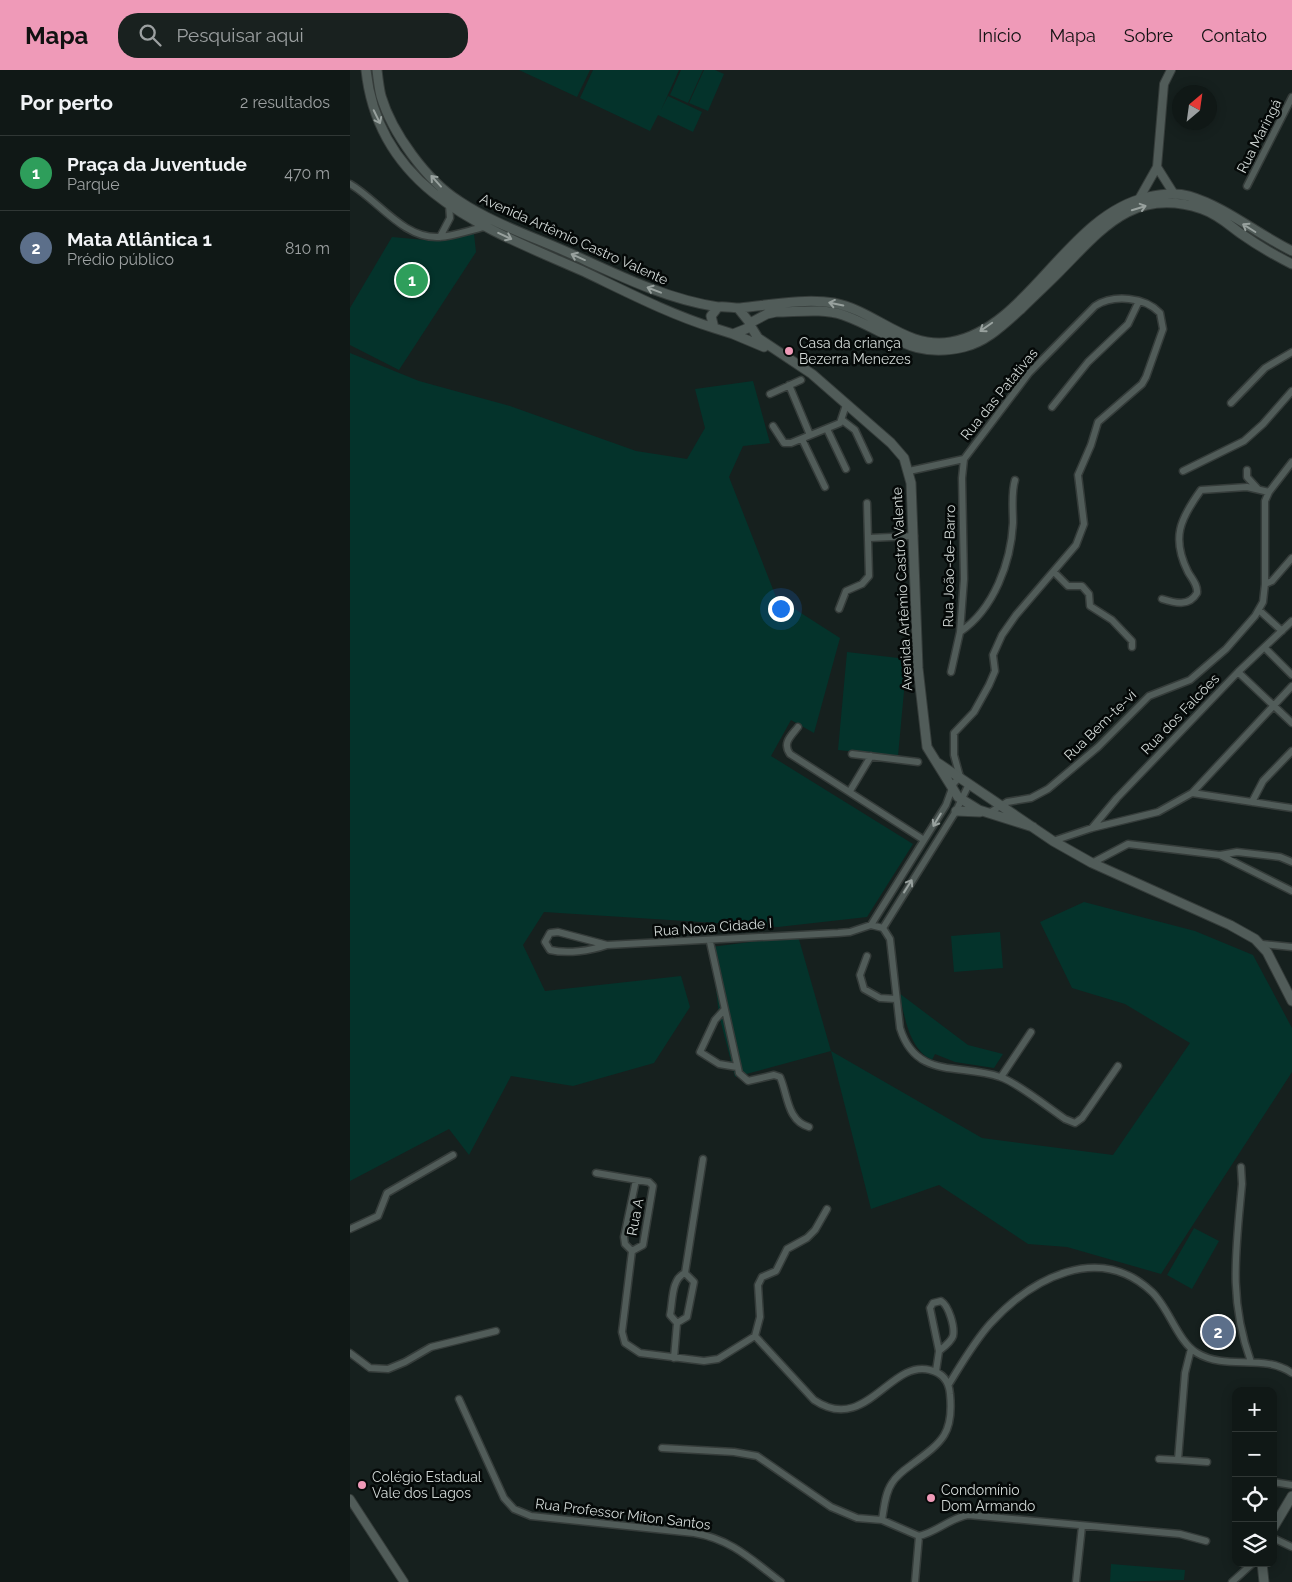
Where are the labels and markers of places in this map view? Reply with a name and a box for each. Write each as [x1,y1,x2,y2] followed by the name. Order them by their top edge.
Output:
[396,261,428,299] pin: 1
[799,335,911,367] place label: Casa da criança Bezerra Menezes
[783,345,795,357] marker: Casa da criança Bezerra Menezes
[1202,1313,1234,1351] pin: 2
[372,1469,482,1501] place label: Colégio Estadual Vale dos Lagos
[356,1479,368,1491] marker: Colégio Estadual Vale dos Lagos
[941,1482,1035,1514] place label: Condomínio Dom Armando
[925,1492,937,1504] marker: Condomínio Dom Armando

